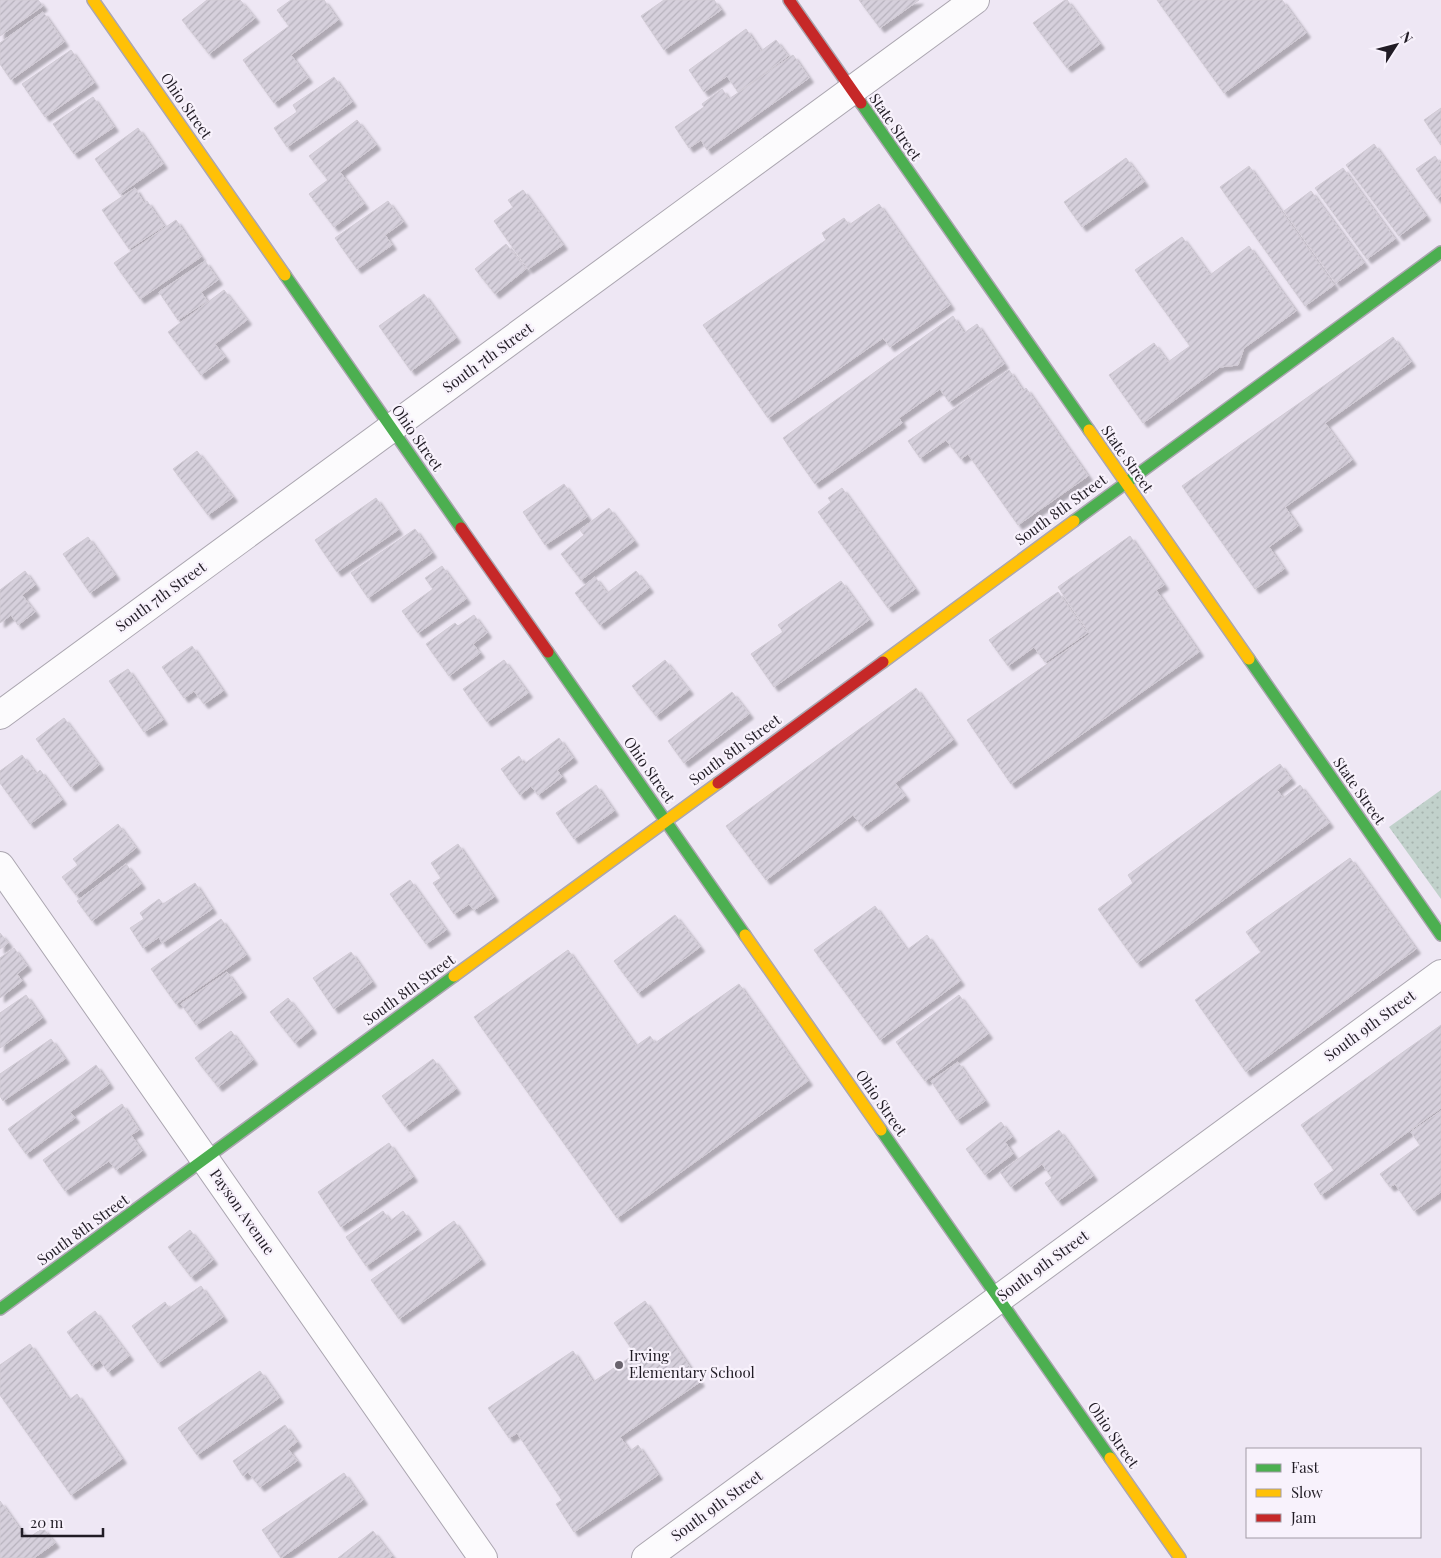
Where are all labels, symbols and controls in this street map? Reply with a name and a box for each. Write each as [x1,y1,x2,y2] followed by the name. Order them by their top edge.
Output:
[1371,20,1421,70] north arrow
[1396,27,1418,47] text: N
[157,68,217,143] street label: Ohio Street
[865,89,927,165] street label: State Street
[438,317,537,397] street label: South 7th Street
[388,400,448,475] street label: Ohio Street
[1097,421,1159,497] street label: State Street
[1011,469,1111,549] street label: South 8th Street
[111,556,210,636] street label: South 7th Street
[685,709,785,789] street label: South 8th Street
[620,732,680,807] street label: Ohio Street
[1329,753,1391,829] street label: State Street
[359,949,459,1029] street label: South 8th Street
[1320,985,1420,1065] street label: South 9th Street
[852,1065,912,1140] street label: Ohio Street
[206,1165,280,1258] street label: Payson Avenue
[33,1189,133,1269] street label: South 8th Street
[993,1225,1093,1305] street label: South 9th Street
[629,1345,755,1382] place label: Irving Elementary School
[613,1359,625,1371] marker: Irving Elementary School
[1084,1397,1144,1472] street label: Ohio Street
[1246,1448,1421,1538] legend
[1291,1457,1320,1477] text: Fast
[667,1465,767,1545] street label: South 9th Street
[1291,1482,1323,1502] text: Slow
[22,1506,104,1538] scale bar
[1290,1507,1317,1527] text: Jam
[30,1512,64,1532] text: 20 m

